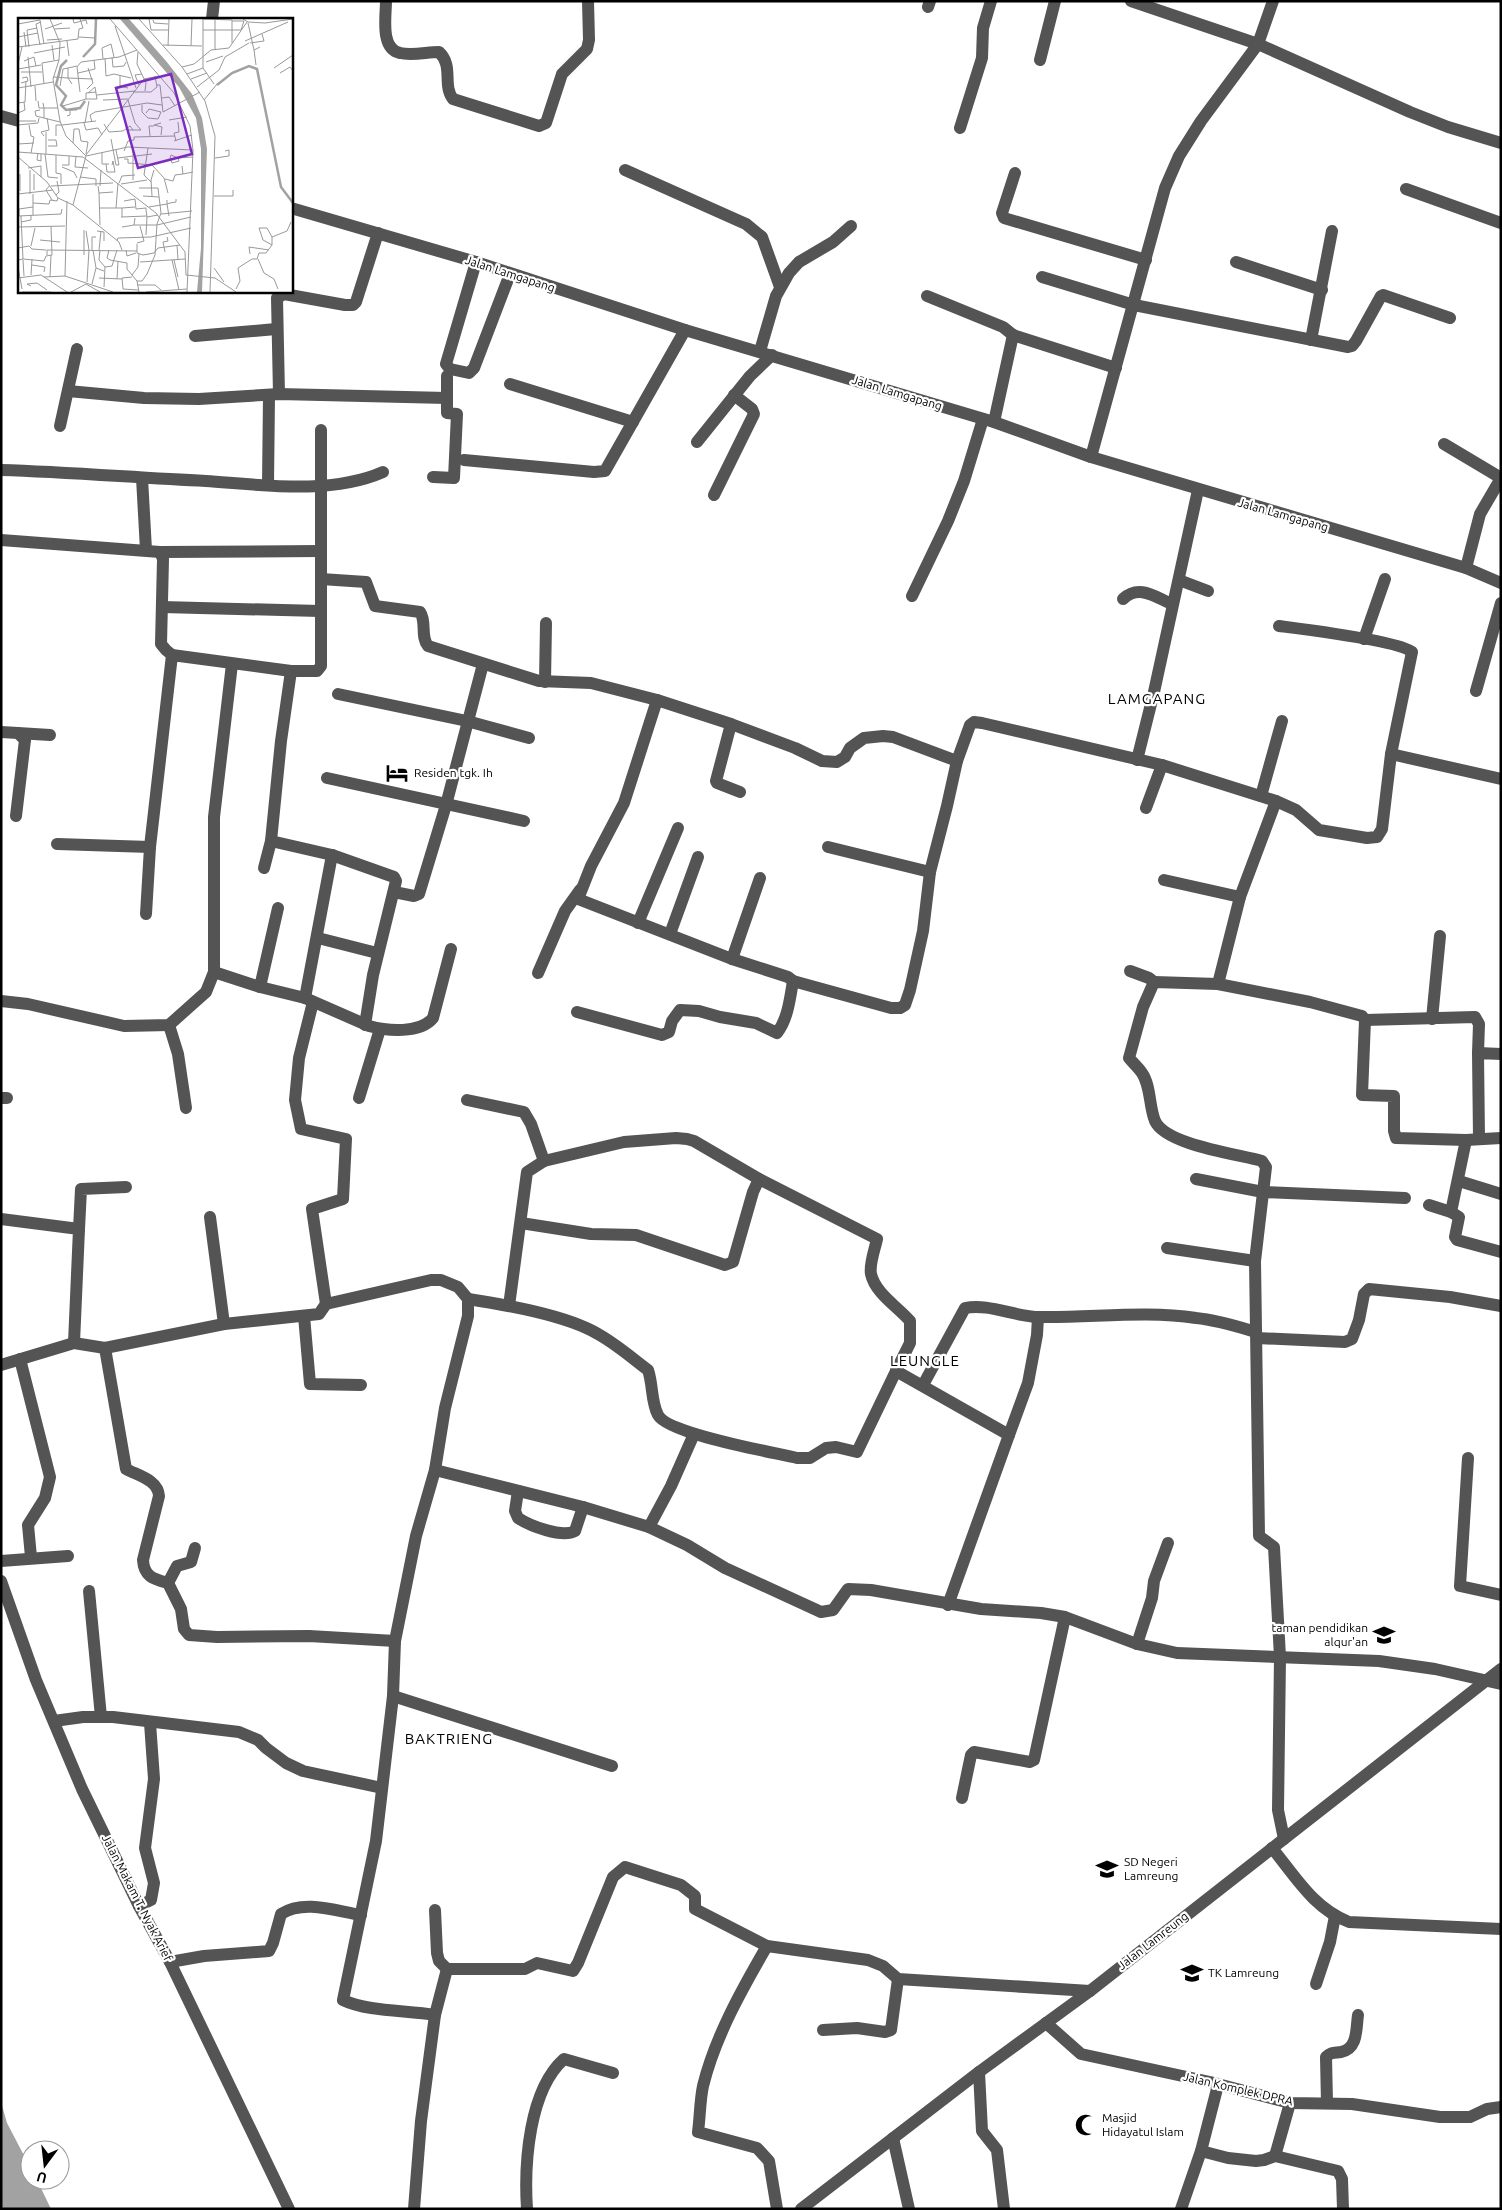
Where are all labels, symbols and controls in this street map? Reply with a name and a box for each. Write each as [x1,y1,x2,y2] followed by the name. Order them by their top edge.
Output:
[18,18,292,292] inset map
[464,253,557,294] street label: Jalan Lamgapang
[850,373,944,412] street label: Jalan Lamgapang
[1236,495,1330,534] street label: Jalan Lamgapang
[1108,690,1206,707] district label: LAMGAPANG
[384,760,410,786] hotel icon: Residen tgk. Ih
[414,766,493,779] place label: Residen tgk. Ih
[890,1352,960,1369] district label: LEUNGLE
[1272,1621,1368,1648] place label: taman pendidikan alqur'an
[1371,1622,1397,1648] school or university icon: taman pendidikan alqur'an
[405,1730,493,1747] district label: BAKTRIENG
[100,1832,175,1964] street label: Jalan Makam T. Nyak Arief
[1124,1855,1178,1882] place label: SD Negeri Lamreung
[1094,1856,1120,1882] school or university icon: SD Negeri Lamreung
[1115,1909,1190,1972] street label: Jalan Lamreung
[1179,1960,1205,1986] school or university icon: TK Lamreung
[1208,1966,1279,1979] place label: TK Lamreung
[1182,2070,1295,2108] street label: Jalan Komplek DPRA
[1102,2111,1184,2138] place label: Masjid Hidayatul Islam
[1073,2112,1099,2138] mosque icon: Masjid Hidayatul Islam
[20,2140,70,2190] north arrow
[35,2169,48,2187] text: U

